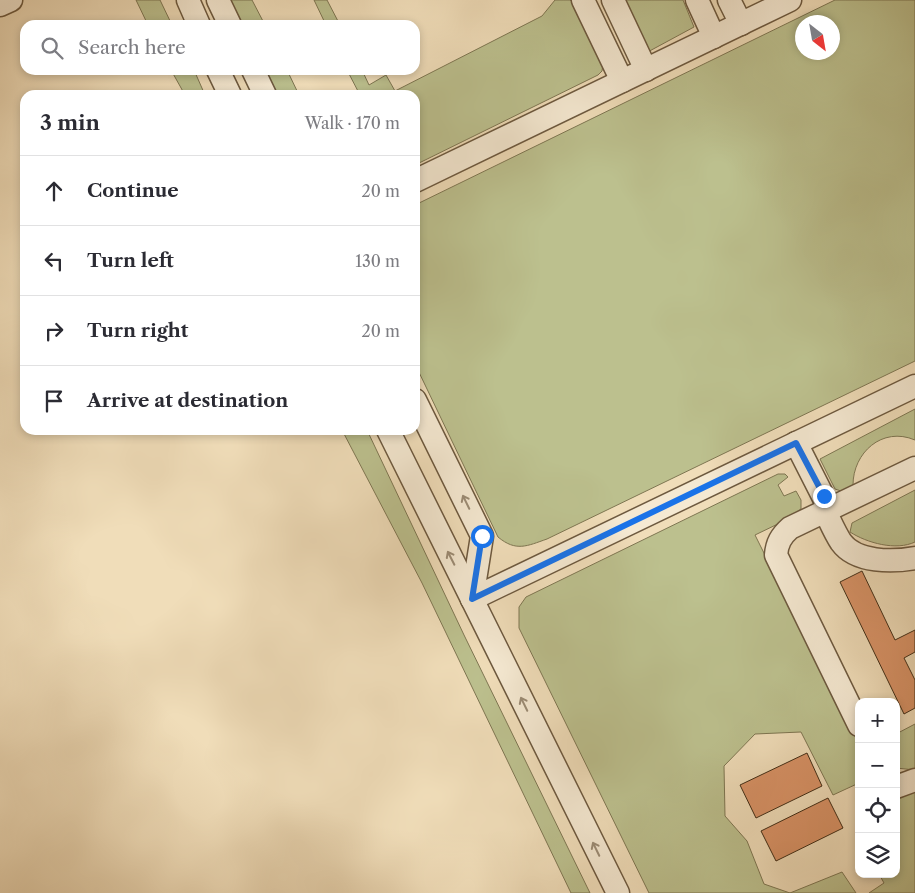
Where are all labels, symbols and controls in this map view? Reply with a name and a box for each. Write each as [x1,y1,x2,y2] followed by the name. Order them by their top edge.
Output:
[795,15,840,60] north arrow
[20,20,420,75] search box
[38,34,66,62] icon: search
[78,36,186,59] text: Search here
[40,110,100,135] text: 3 min
[305,113,400,133] text: Walk · 170 m
[40,177,68,205] icon: ahead
[87,179,179,202] text: Continue
[361,181,400,201] text: 20 m
[40,247,68,275] icon: left
[87,249,174,272] text: Turn left
[355,251,400,271] text: 130 m
[40,317,68,345] icon: right
[87,319,188,342] text: Turn right
[361,321,400,341] text: 20 m
[40,387,68,415] icon: arrive
[87,389,288,412] text: Arrive at destination
[813,485,836,508] route end
[461,495,471,510] one-way arrow
[471,525,494,548] route start
[446,551,456,566] one-way arrow
[519,697,528,712] one-way arrow
[855,698,900,878] map controls
[855,698,900,743] button: +
[855,743,900,788] button: −
[855,788,900,833] button: locate
[855,833,900,878] button: layers
[591,842,601,857] one-way arrow

